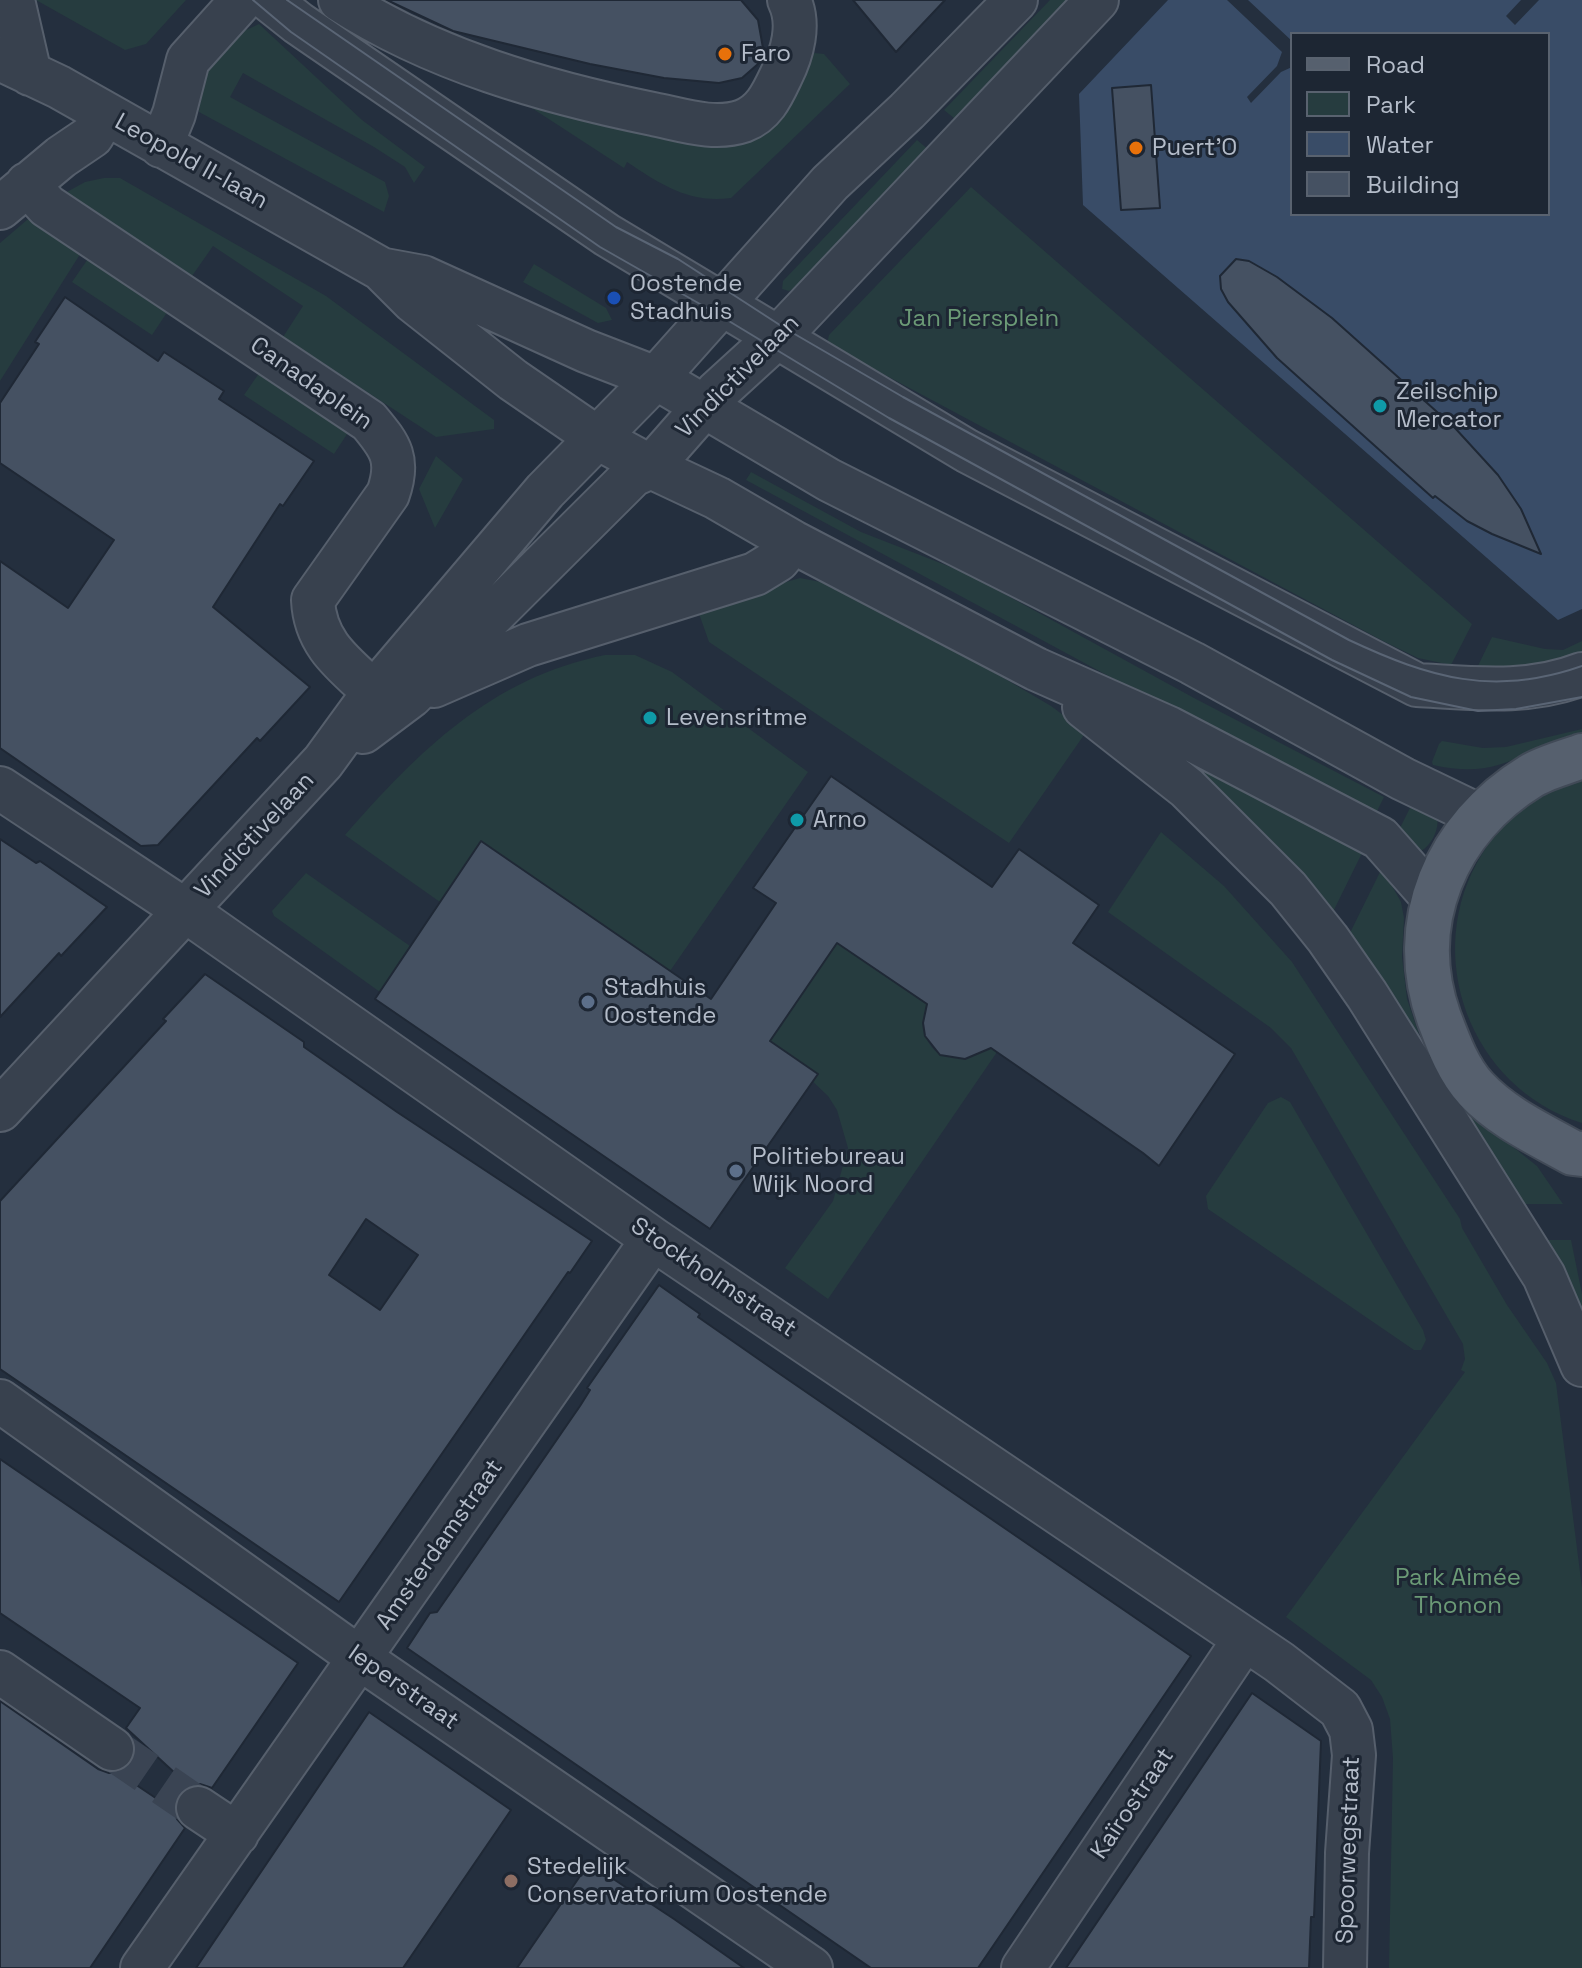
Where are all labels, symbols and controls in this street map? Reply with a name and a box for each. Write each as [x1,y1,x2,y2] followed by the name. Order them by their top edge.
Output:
[1290,32,1550,216] legend
[741,40,791,68] place label: Faro
[716,45,734,63] marker: Faro
[1366,49,1425,80] text: Road
[1366,89,1416,120] text: Park
[109,108,273,216] street label: Leopold II-laan
[1366,129,1434,160] text: Water
[1152,134,1237,162] place label: Puert'O
[1127,139,1145,157] marker: Puert'O
[1366,169,1460,200] text: Building
[630,270,742,326] place label: Oostende Stadhuis
[605,289,623,307] marker: Oostende Stadhuis
[899,305,1059,333] park label: Jan Piersplein
[670,309,806,445] street label: Vindictivelaan
[244,331,378,437] street label: Canadaplein
[1396,378,1501,434] place label: Zeilschip Mercator
[1371,397,1389,415] marker: Zeilschip Mercator
[666,704,808,732] place label: Levensritme
[641,709,659,727] marker: Levensritme
[189,767,321,905] street label: Vindictivelaan
[813,806,867,834] place label: Arno
[788,811,806,829] marker: Arno
[604,974,716,1030] place label: Stadhuis Oostende
[579,993,597,1011] marker: Stadhuis Oostende
[752,1143,905,1199] place label: Politiebureau Wijk Noord
[727,1162,745,1180] marker: Politiebureau Wijk Noord
[625,1212,801,1344] street label: Stockholmstraat
[370,1454,510,1636] street label: Amsterdamstraat
[1395,1564,1521,1620] park label: Park Aimée Thonon
[342,1639,464,1737] street label: Ieperstraat
[1085,1743,1181,1865] street label: Kaïrostraat
[1331,1756,1367,1944] street label: Spoorwegstraat
[527,1853,828,1909] place label: Stedelijk Conservatorium Oostende
[502,1872,520,1890] marker: Stedelijk Conservatorium Oostende

